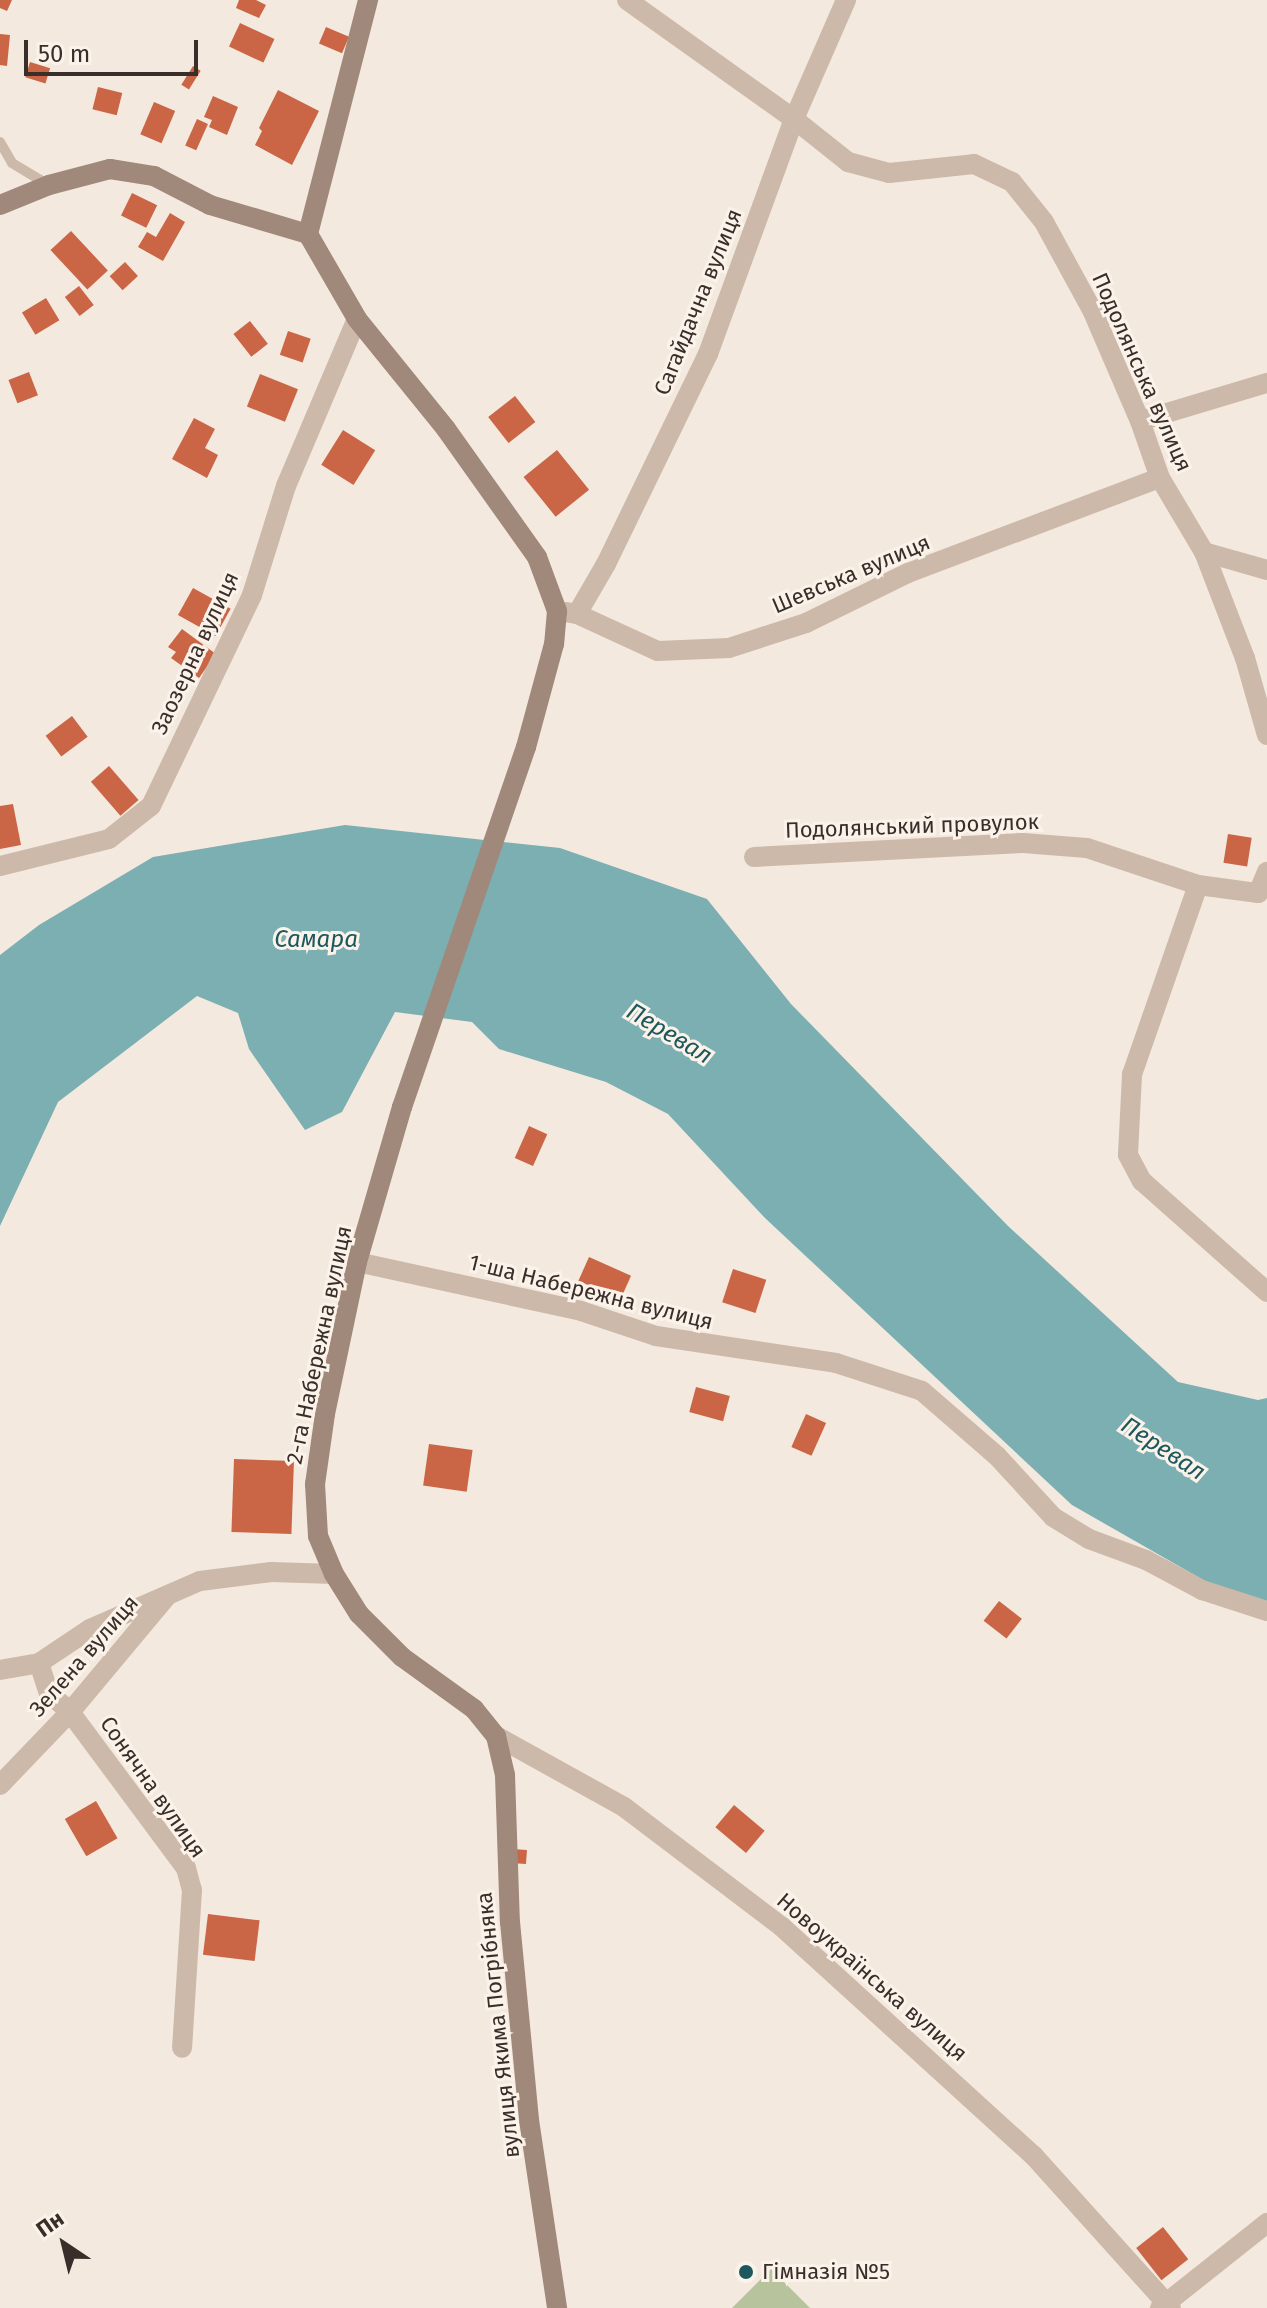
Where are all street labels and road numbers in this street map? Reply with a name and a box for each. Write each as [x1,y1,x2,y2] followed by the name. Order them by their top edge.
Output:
[649,205,747,399] street label: Сагайдачна вулиця
[1086,269,1198,475] street label: Подолянська вулиця
[768,529,934,619] street label: Шевська вулиця
[146,568,244,738] street label: Заозерна вулиця
[785,808,1039,844] street label: Подолянський провулок
[281,1223,357,1467] street label: 2-га Набережна вулиця
[466,1249,716,1335] street label: 1-ша Набережна вулиця
[24,1590,144,1722] street label: Зелена вулиця
[94,1711,212,1863] street label: Сонячна вулиця
[771,1887,973,2067] street label: Новоукраїнська вулиця
[471,1891,525,2159] street label: вулиця Якима Погрібняка

